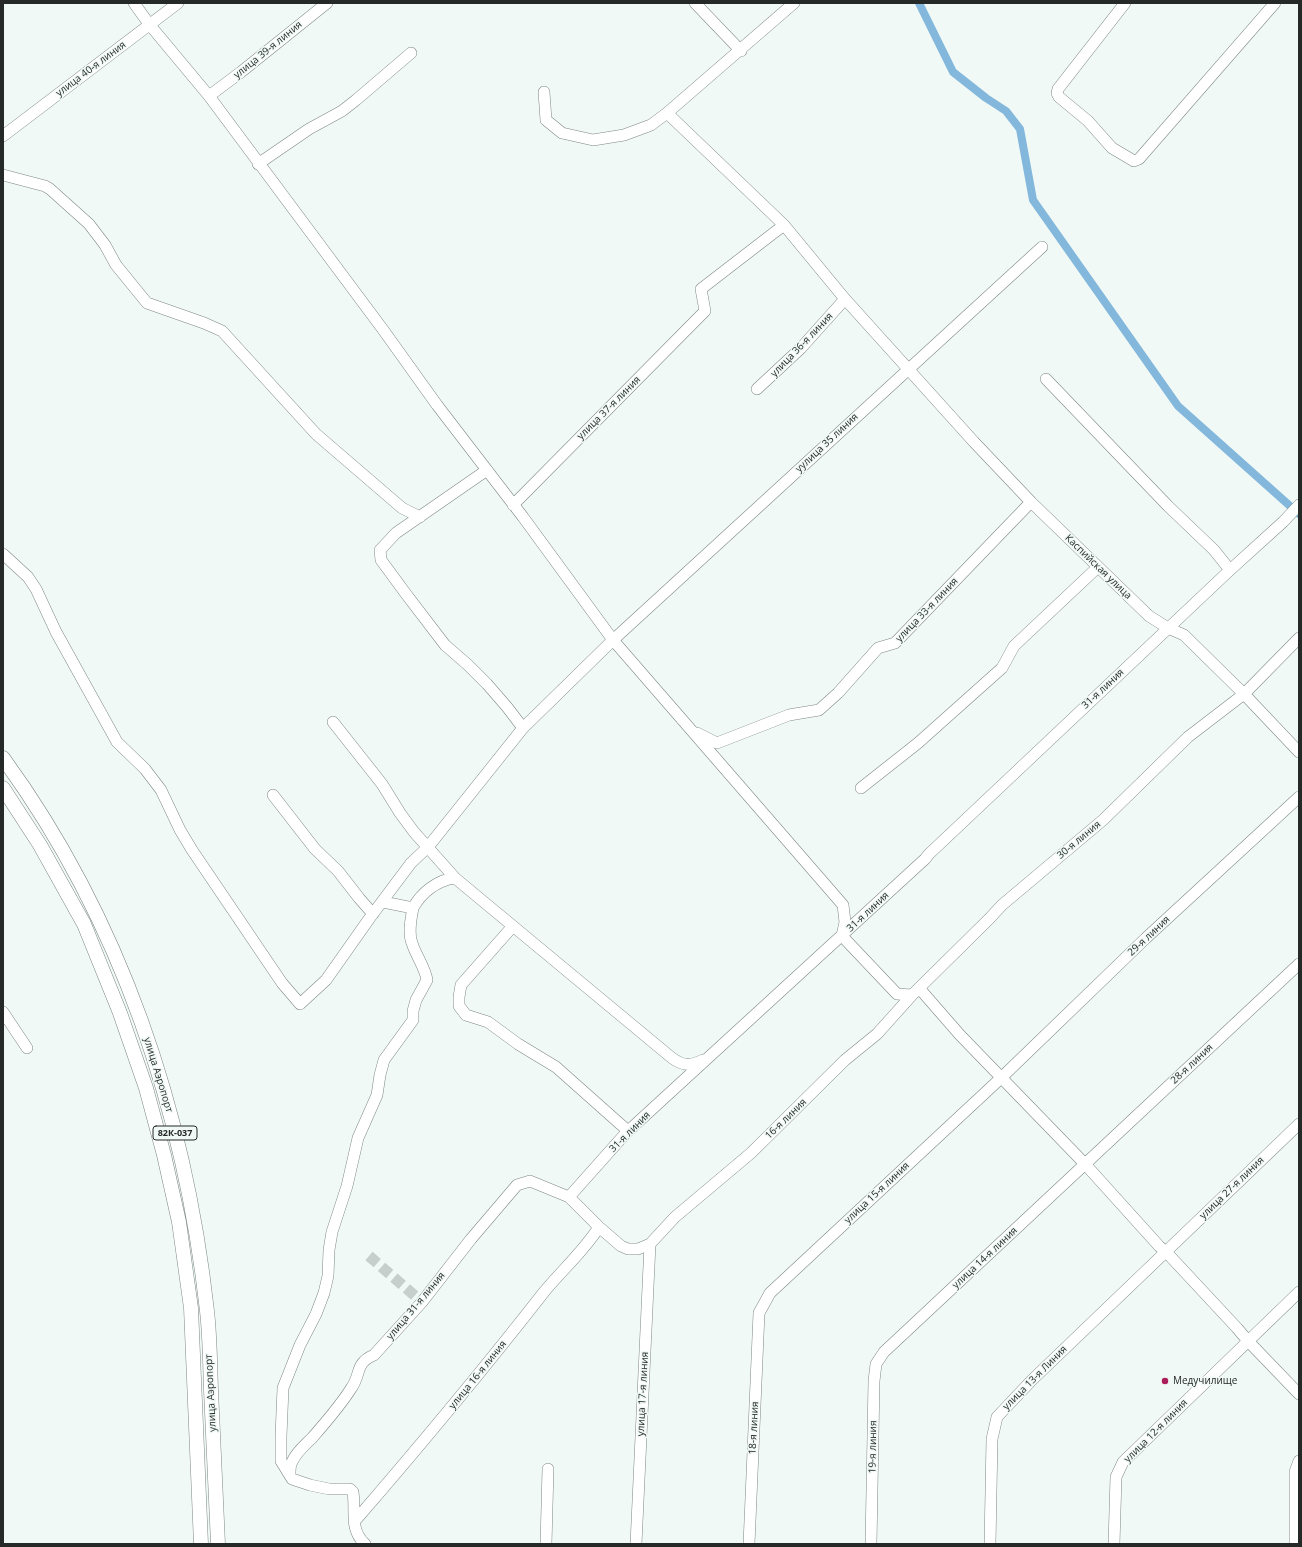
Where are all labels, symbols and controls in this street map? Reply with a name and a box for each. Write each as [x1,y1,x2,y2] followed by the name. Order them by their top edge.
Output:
[231,19,305,81] street label: улица 39-я линия
[54,39,128,99] street label: улица 40-я линия
[768,310,836,380] street label: улица 36-я линия
[575,374,643,442] street label: улица 37-я линия
[793,411,861,475] street label: уулица 35 линия
[1062,532,1134,602] street label: Каспийская улица
[893,575,961,645] street label: улица 33-я линия
[1079,667,1127,711] street label: 31-я линия
[1055,818,1103,862] street label: 30-я линия
[844,890,892,934] street label: 31-я линия
[1125,914,1173,958] street label: 29-я линия
[141,1036,175,1114] street label: улица Аэропорт
[1168,1042,1216,1086] street label: 28-я линия
[763,1096,809,1142] street label: 16-я линия
[607,1109,653,1155] street label: 31-я линия
[153,1126,197,1140] road number: 82К-037
[1197,1154,1267,1222] street label: улица 27-я линия
[842,1160,912,1226] street label: улица 15-я линия
[950,1225,1020,1291] street label: улица 14-я линия
[384,1270,448,1342] street label: улица 31-я линия
[447,1338,509,1412] street label: улица 16-я линия
[1000,1343,1070,1413] street label: улица 13-я Линия
[635,1351,651,1437] street label: улица 17-я линия
[203,1354,219,1432] street label: улица Аэропорт
[1173,1375,1237,1387] place label: Медучилище
[1160,1376,1170,1386] marker: Медучилище
[1122,1397,1190,1465] street label: улица 12-я линия
[747,1401,761,1455] street label: 18-я линия
[867,1420,879,1474] street label: 19-я линия

